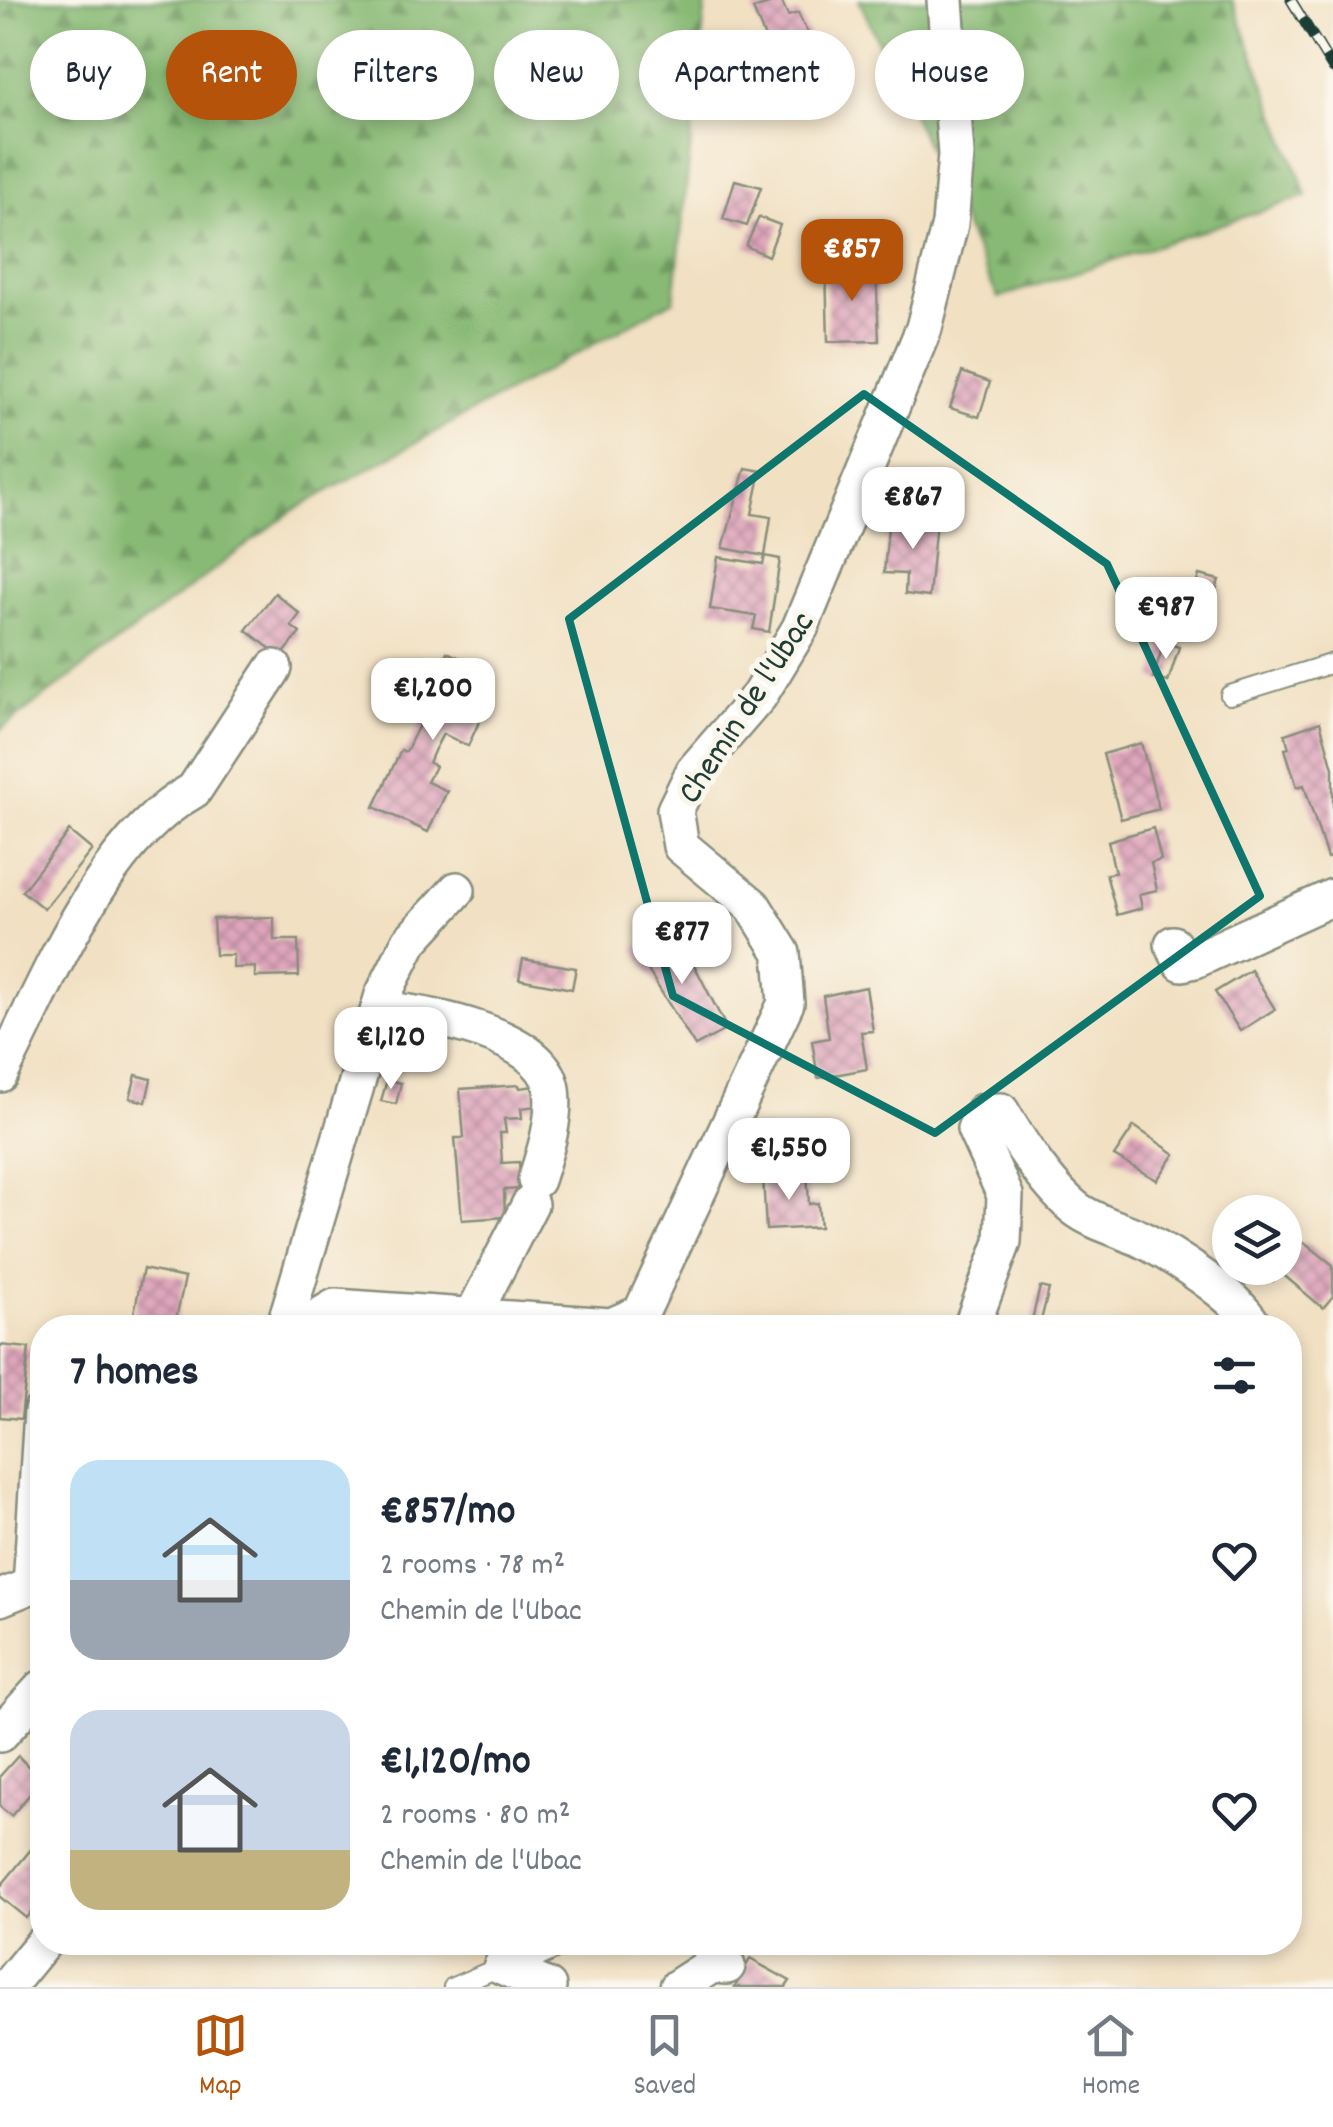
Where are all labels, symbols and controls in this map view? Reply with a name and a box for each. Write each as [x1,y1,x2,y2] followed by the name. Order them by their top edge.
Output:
[30,30,146,120] chip: Buy
[166,30,297,120] chip: Rent
[317,30,474,120] chip: Filters
[494,30,619,120] chip: New
[639,30,855,120] chip: Apartment
[875,30,1024,120] chip: House
[793,219,911,304] pin: €857
[823,228,881,274] text: €857
[854,467,972,552] pin: €867
[884,476,942,522] text: €867
[1107,577,1225,662] pin: €987
[1137,586,1195,632] text: €987
[667,602,829,815] street label: Chemin de l'Ubac
[352,658,514,743] pin: €1,200
[393,667,473,713] text: €1,200
[623,902,741,987] pin: €877
[654,911,710,957] text: €877
[310,1007,472,1092] pin: €1,120
[356,1016,426,1062] text: €1,120
[708,1118,870,1203] pin: €1,550
[750,1127,828,1173] text: €1,550
[1212,1195,1302,1285] map controls
[1212,1195,1302,1285] button: layers
[70,1345,199,1405] text: 7 homes
[1207,1348,1262,1403] icon: filters
[380,1484,515,1544] text: €857/mo
[150,1500,270,1620] icon: home
[1207,1533,1262,1588] icon: heart
[380,1544,565,1590] text: 2 rooms · 78 m²
[380,1590,582,1636] text: Chemin de l'Ubac
[380,1734,531,1794] text: €1,120/mo
[150,1750,270,1870] icon: home
[1207,1783,1262,1838] icon: heart
[380,1794,570,1840] text: 2 rooms · 80 m²
[380,1840,582,1886] text: Chemin de l'Ubac
[193,2008,248,2108] tab: Map
[634,2008,696,2108] tab: Saved
[1082,2008,1140,2108] tab: Home

